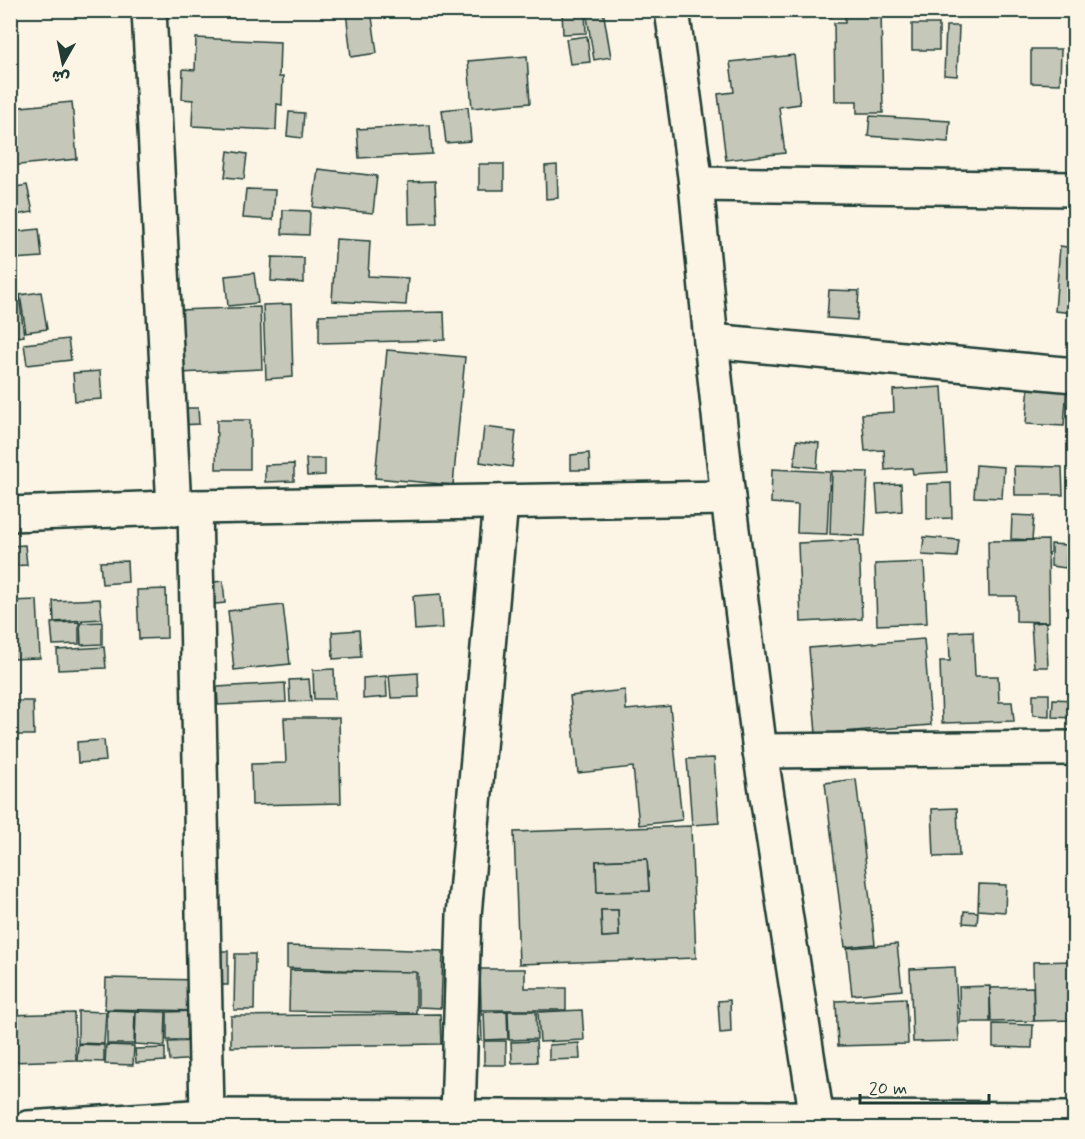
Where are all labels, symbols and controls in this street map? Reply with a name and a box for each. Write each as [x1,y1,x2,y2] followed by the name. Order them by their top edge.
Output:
[33,33,93,93] north arrow
[51,65,71,88] text: ش
[860,1067,989,1105] scale bar
[869,1077,907,1101] text: 20 m

